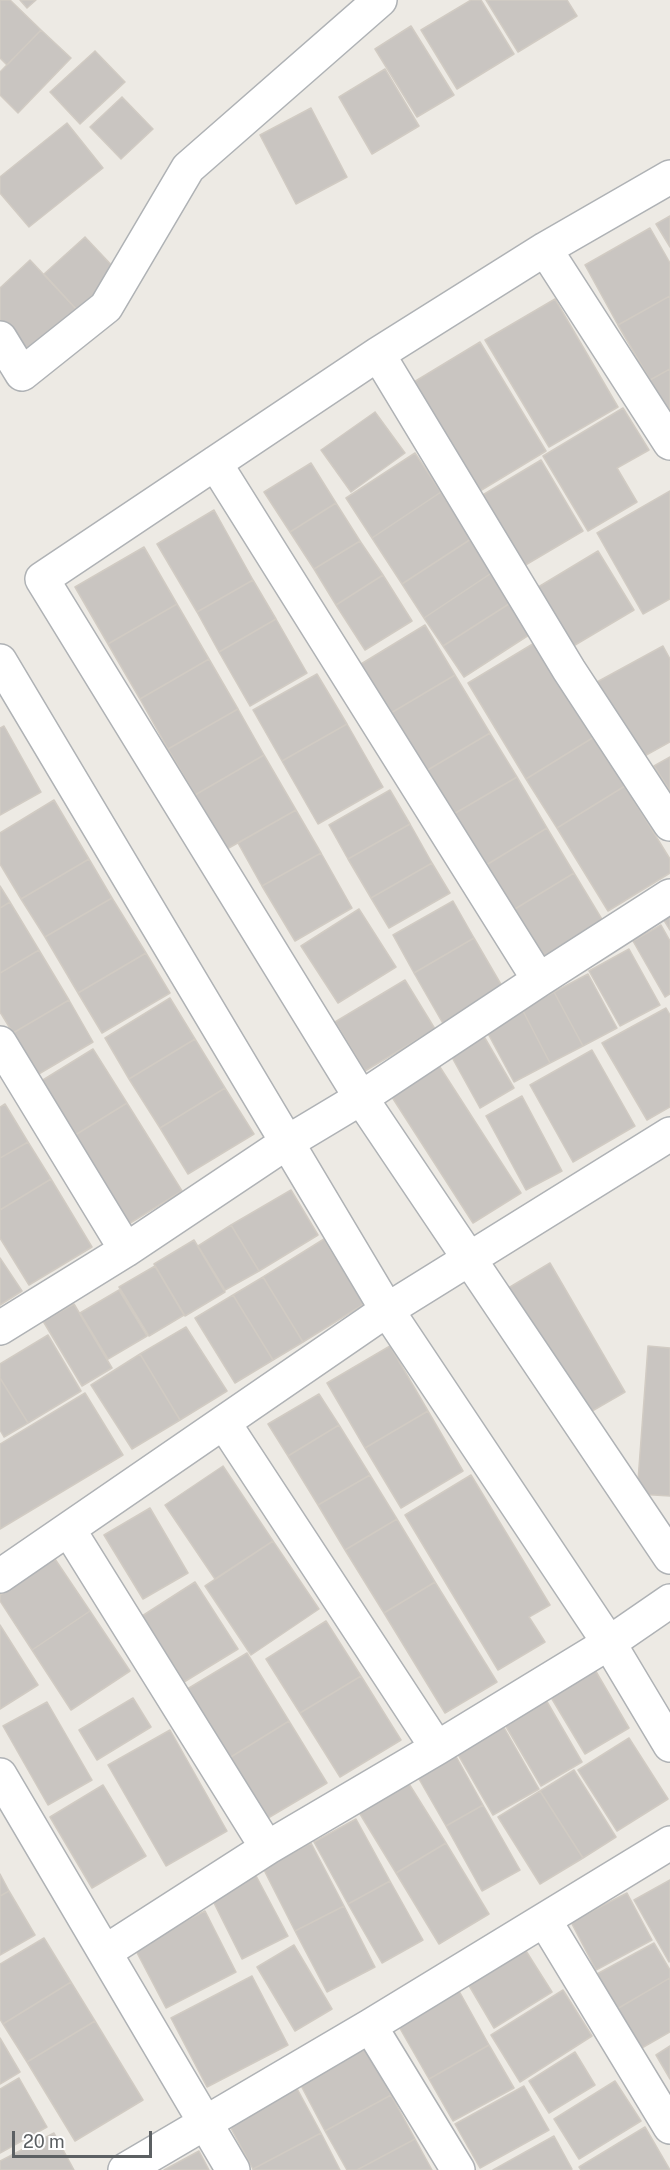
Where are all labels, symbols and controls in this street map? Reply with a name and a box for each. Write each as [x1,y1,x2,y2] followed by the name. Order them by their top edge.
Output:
[15,2119,154,2157] scale bar
[23,2131,65,2152] text: 20 m

